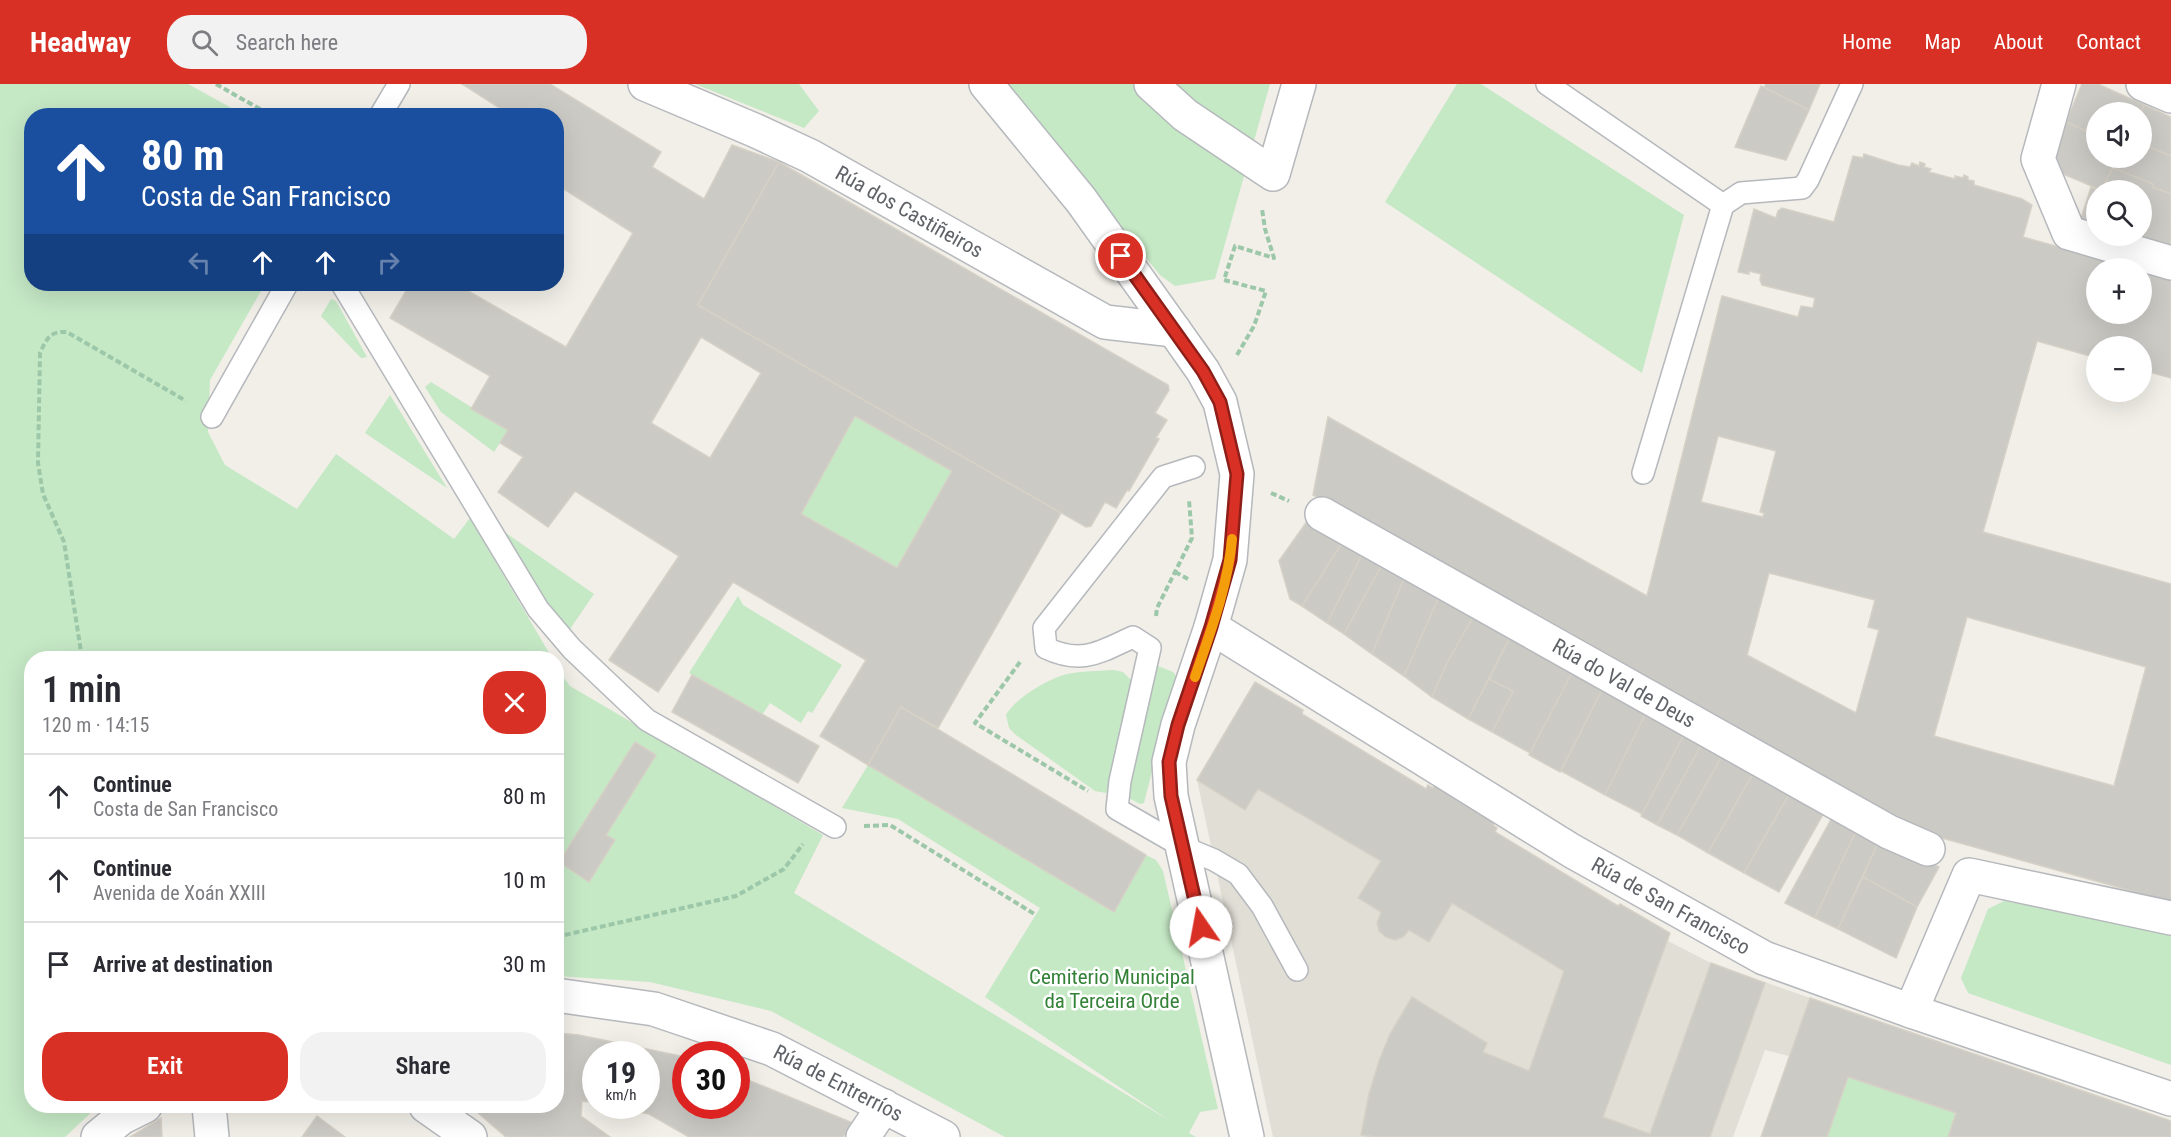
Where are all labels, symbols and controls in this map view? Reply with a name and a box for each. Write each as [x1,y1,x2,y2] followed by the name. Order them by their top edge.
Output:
[167,15,587,69] search box
[30,26,131,59] text: Headway
[188,26,221,59] icon: search
[236,30,338,55] text: Search here
[1842,30,1892,54] text: Home
[1925,30,1961,54] text: Map
[1994,30,2043,54] text: About
[2076,30,2141,54] text: Contact
[2086,102,2152,402] map controls
[2086,102,2152,168] button: sound
[141,131,224,180] text: 80 m
[42,132,120,210] icon: ahead
[831,161,987,263] street label: Rúa dos Castiñeiros
[2086,180,2152,246] button: search
[141,181,391,213] text: Costa de San Francisco
[1095,230,1146,281] pin
[1104,239,1137,272] icon: arrive
[183,246,216,279] icon: left
[246,246,279,279] icon: ahead
[309,246,342,279] icon: ahead
[372,246,405,279] icon: right
[2086,258,2152,324] button: +
[2086,336,2152,402] button: −
[1548,634,1699,733] street label: Rúa do Val de Deus
[42,669,122,711] text: 1 min
[483,671,546,734] button: close
[42,713,149,737] text: 120 m · 14:15
[93,772,172,797] text: Continue
[42,780,75,813] icon: ahead
[503,784,546,809] text: 80 m
[93,797,278,821] text: Costa de San Francisco
[1587,852,1754,960] street label: Rúa de San Francisco
[93,856,172,881] text: Continue
[42,864,75,897] icon: ahead
[503,868,546,893] text: 10 m
[93,881,266,905] text: Avenida de Xoán XXIII
[1169,895,1233,959] position arrow
[42,948,75,981] icon: arrive
[93,952,273,977] text: Arrive at destination
[503,952,546,977] text: 30 m
[1029,965,1195,1013] park label: Cemiterio Municipal da Terceira Orde
[42,1032,288,1101] button: Exit
[300,1032,546,1101] button: Share
[769,1040,907,1126] street label: Rúa de Entrerríos
[672,1041,750,1119] speed limit sign: 30
[606,1055,636,1090] text: 19
[606,1086,636,1104] text: km/h

